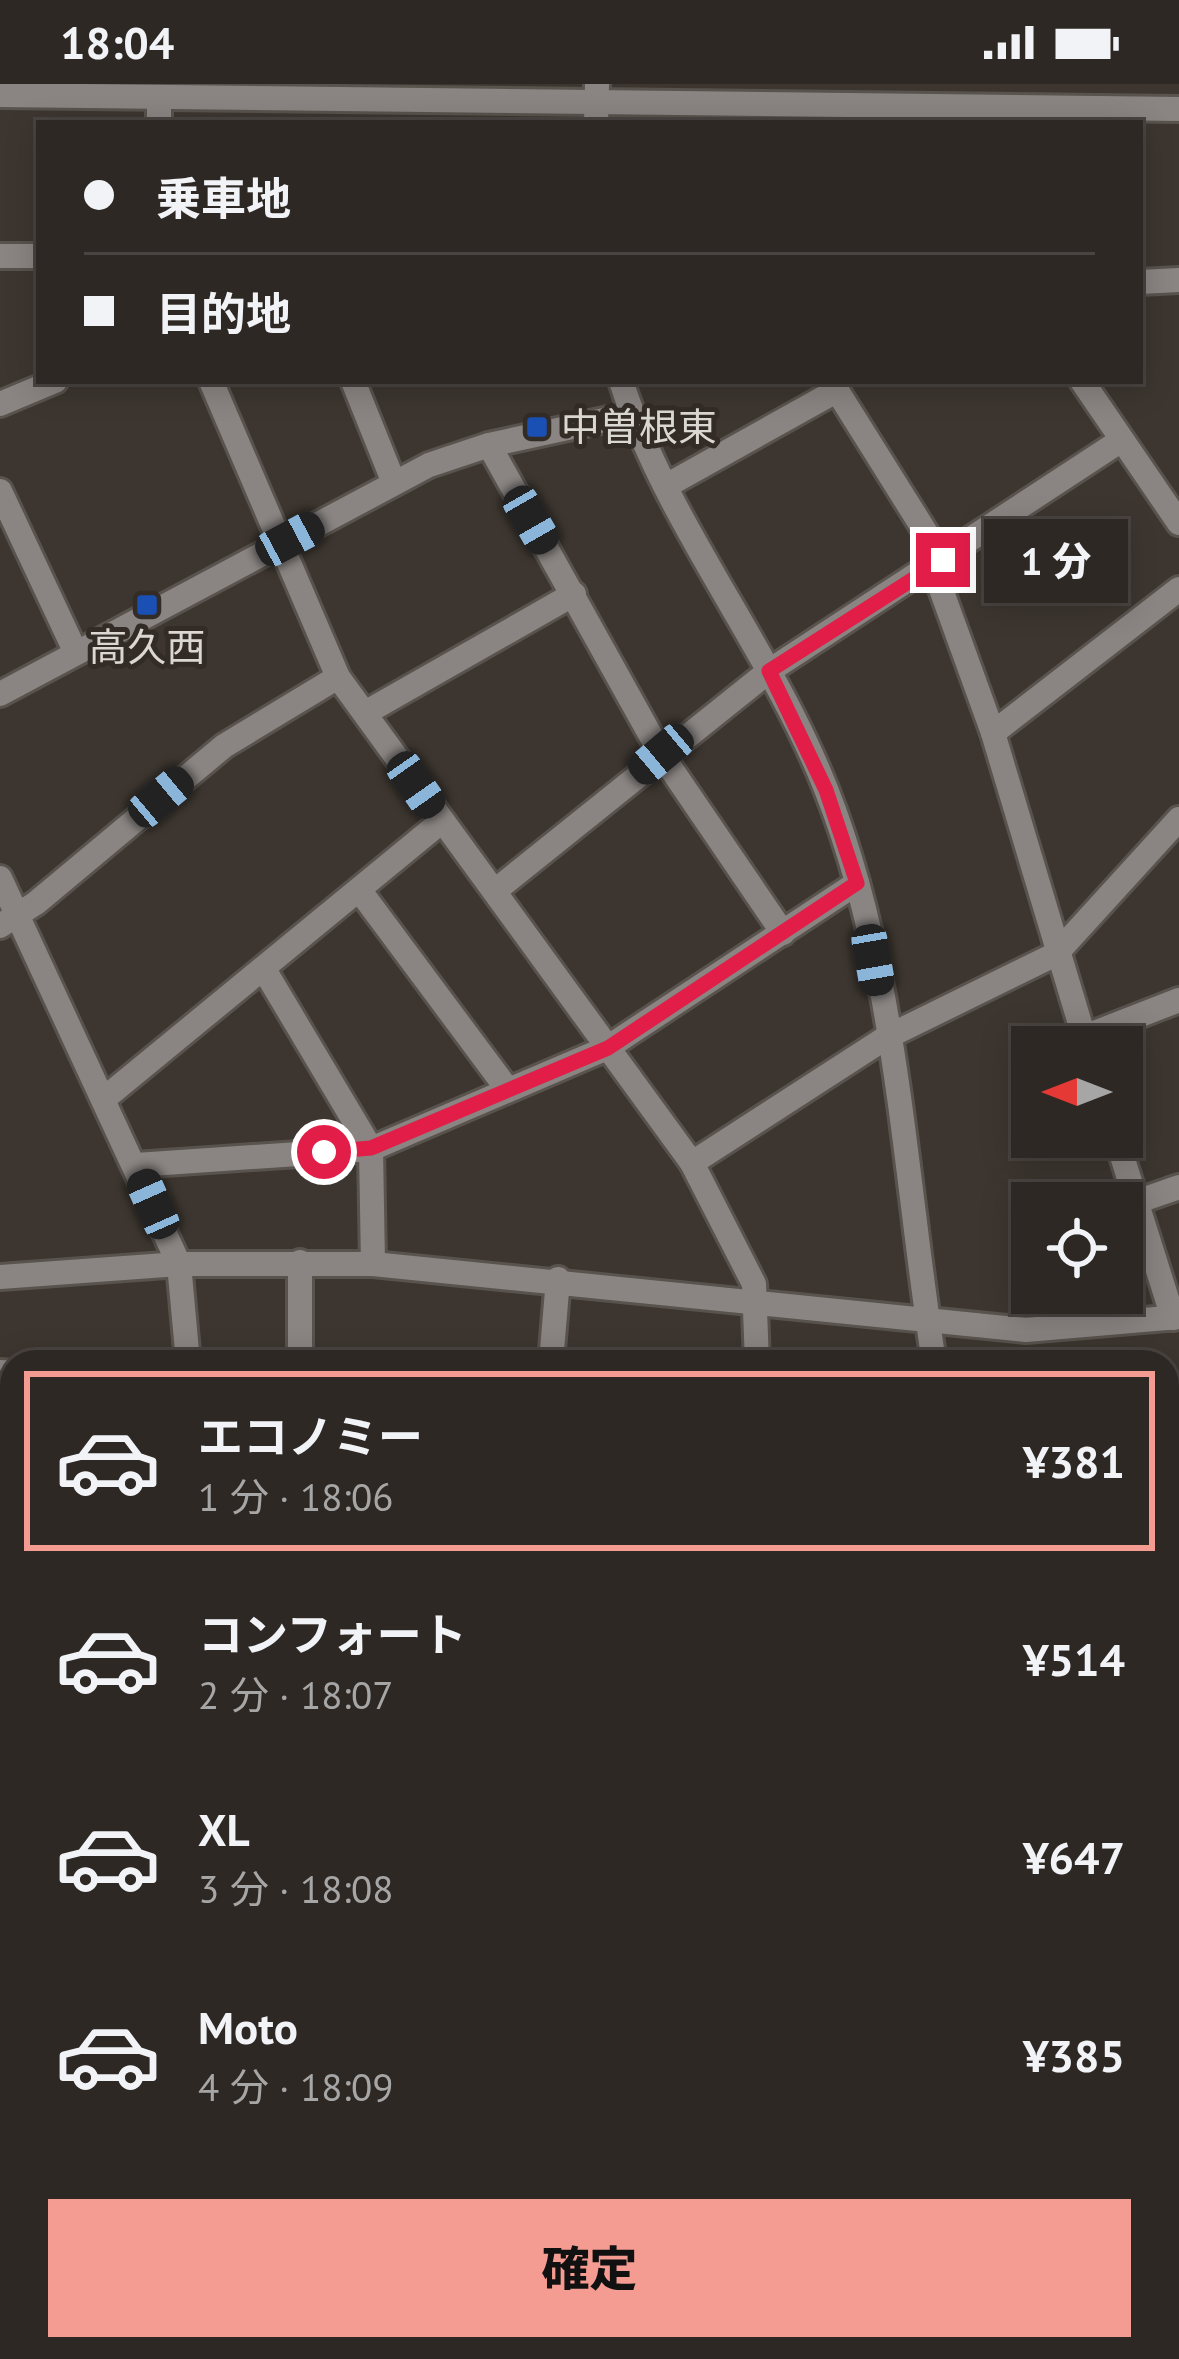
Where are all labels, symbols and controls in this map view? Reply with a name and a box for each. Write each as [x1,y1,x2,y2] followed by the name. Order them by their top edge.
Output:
[60,13,174,71] text: 18:04
[156,169,291,227] text: 乗車地
[156,284,291,342] text: 目的地
[561,401,717,452] place label: 中曽根東
[524,414,550,440] marker: 中曽根東
[497,480,565,560] car
[250,506,330,572] car
[985,518,1129,602] callout: 1 分
[916,533,970,587] route end
[1021,535,1091,586] text: 1 分
[134,592,160,618] marker: 高久西
[88,621,206,672] place label: 高久西
[622,717,700,791] car
[381,745,451,825] car
[122,760,200,834] car
[849,921,897,999] car
[1011,1026,1143,1158] north arrow
[1011,1026,1143,1314] map controls
[297,1125,351,1179] route start
[122,1164,184,1244] car
[1011,1182,1143,1314] button: locate
[54,1407,162,1515] icon: car
[198,1407,423,1465] text: エコノミー
[1023,1432,1125,1490] text: ¥381
[198,1471,393,1522] text: 1 分 · 18:06
[54,1605,162,1713] icon: car
[198,1605,467,1663] text: コンフォート
[1023,1630,1125,1688] text: ¥514
[198,1669,393,1720] text: 2 分 · 18:07
[198,1800,250,1858] text: XL
[54,1803,162,1911] icon: car
[1023,1828,1125,1886] text: ¥647
[198,1863,393,1914] text: 3 分 · 18:08
[198,1998,298,2056] text: Moto
[54,2001,162,2109] icon: car
[1023,2026,1125,2084] text: ¥385
[198,2061,393,2112] text: 4 分 · 18:09
[48,2199,1131,2337] button: 確定

